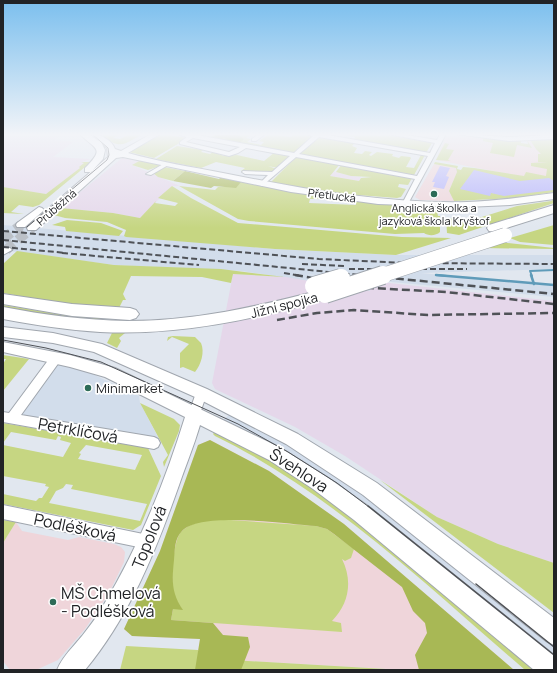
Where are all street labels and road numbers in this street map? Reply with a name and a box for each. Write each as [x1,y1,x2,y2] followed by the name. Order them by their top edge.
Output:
[33,185,79,229] street label: Průběžná
[307,185,357,205] street label: Přetlucká
[249,288,319,322] street label: Jižní spojka
[36,412,120,448] street label: Petrklíčová
[265,443,333,497] street label: Švehlova
[126,502,172,572] street label: Topolová
[32,508,118,546] street label: Podléšková

